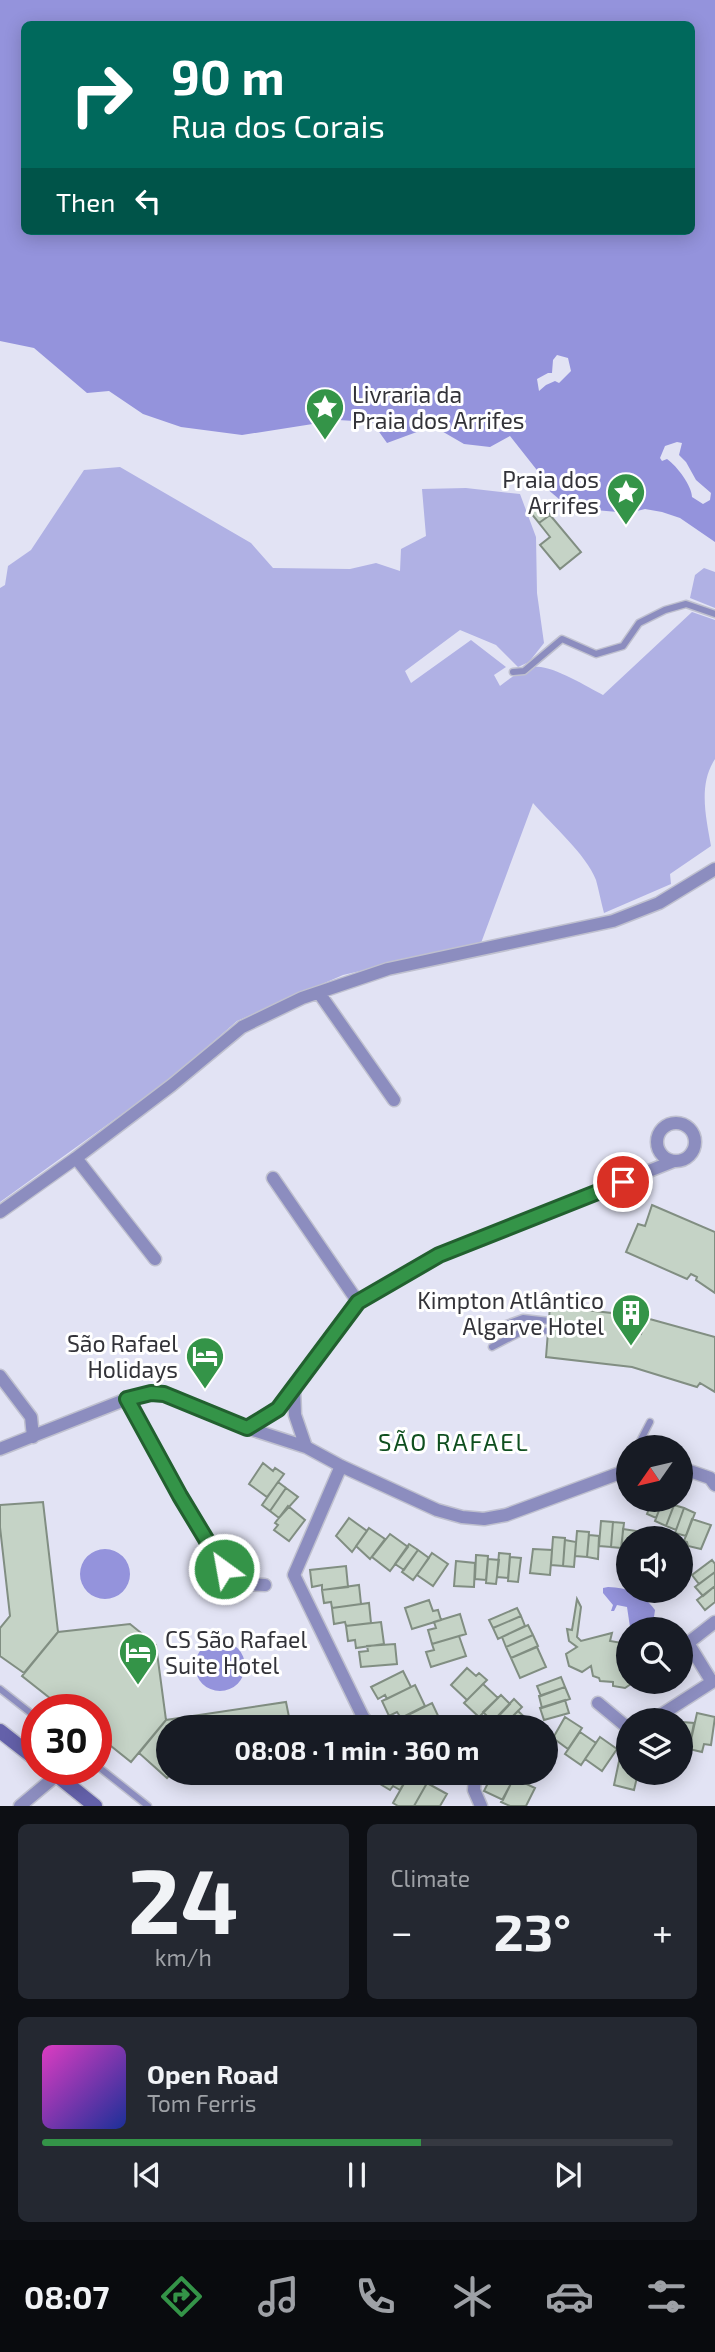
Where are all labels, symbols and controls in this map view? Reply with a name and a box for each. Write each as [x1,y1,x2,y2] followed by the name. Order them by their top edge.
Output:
[171,46,285,105] text: 90 m
[56,49,147,140] icon: right
[171,106,385,144] text: Rua dos Corais
[129,182,167,220] icon: left
[56,186,115,217] text: Then
[352,380,524,434] place label: Livraria da Praia dos Arrifes
[304,386,346,441] place icon: Livraria da Praia dos Arrifes
[502,465,599,519] place label: Praia dos Arrifes
[605,471,647,526] place icon: Praia dos Arrifes
[593,1152,653,1212] pin
[604,1163,642,1201] icon: arrive
[417,1286,604,1340] place label: Kimpton Atlântico Algarve Hotel
[610,1292,652,1347] building icon: Kimpton Atlântico Algarve Hotel
[67,1329,178,1383] place label: São Rafael Holidays
[184,1335,226,1390] hotel icon: São Rafael Holidays
[378,1427,530,1456] district label: SÃO RAFAEL
[616,1435,693,1512] north arrow
[616,1435,693,1785] map controls
[616,1526,693,1603] button: sound
[187,1532,261,1606] position arrow
[616,1617,693,1694] button: search
[165,1625,307,1679] place label: CS São Rafael Suite Hotel
[117,1631,159,1686] hotel icon: CS São Rafael Suite Hotel
[21,1694,112,1785] speed limit sign: 30
[616,1708,693,1785] button: layers
[235,1734,479,1765] text: 08:08 · 1 min · 360 m
[128,1843,239,1952] text: 24
[391,1864,470,1892] text: Climate
[494,1899,571,1961] text: 23°
[391,1908,413,1954] text: −
[652,1908,673,1954] text: +
[155,1943,212,1971] text: km/h
[147,2058,279,2089] text: Open Road
[147,2089,256,2117] text: Tom Ferris
[128,2156,166,2194] icon: previous
[338,2156,376,2194] icon: pause
[549,2156,587,2194] icon: next
[157,2272,206,2321] icon: directions
[254,2272,303,2321] icon: music
[351,2272,400,2321] icon: phone
[448,2272,497,2321] icon: climate
[545,2272,594,2321] icon: car
[642,2272,691,2321] icon: filters
[24,2277,109,2315] text: 08:07

